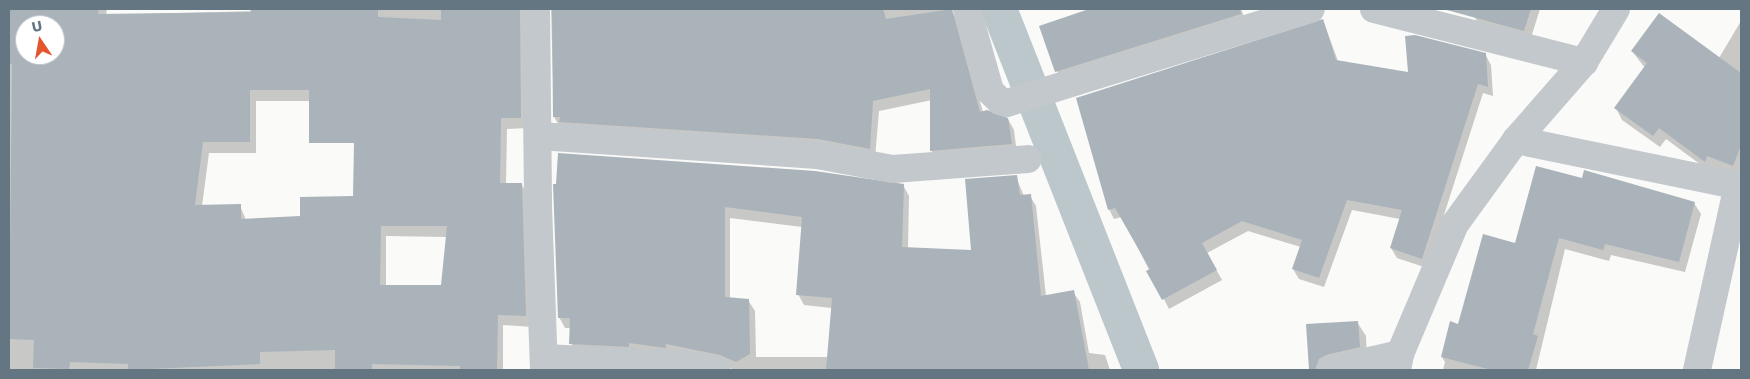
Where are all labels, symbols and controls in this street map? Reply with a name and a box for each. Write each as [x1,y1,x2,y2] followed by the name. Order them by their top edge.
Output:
[15,15,65,65] north arrow
[30,16,44,35] text: U

